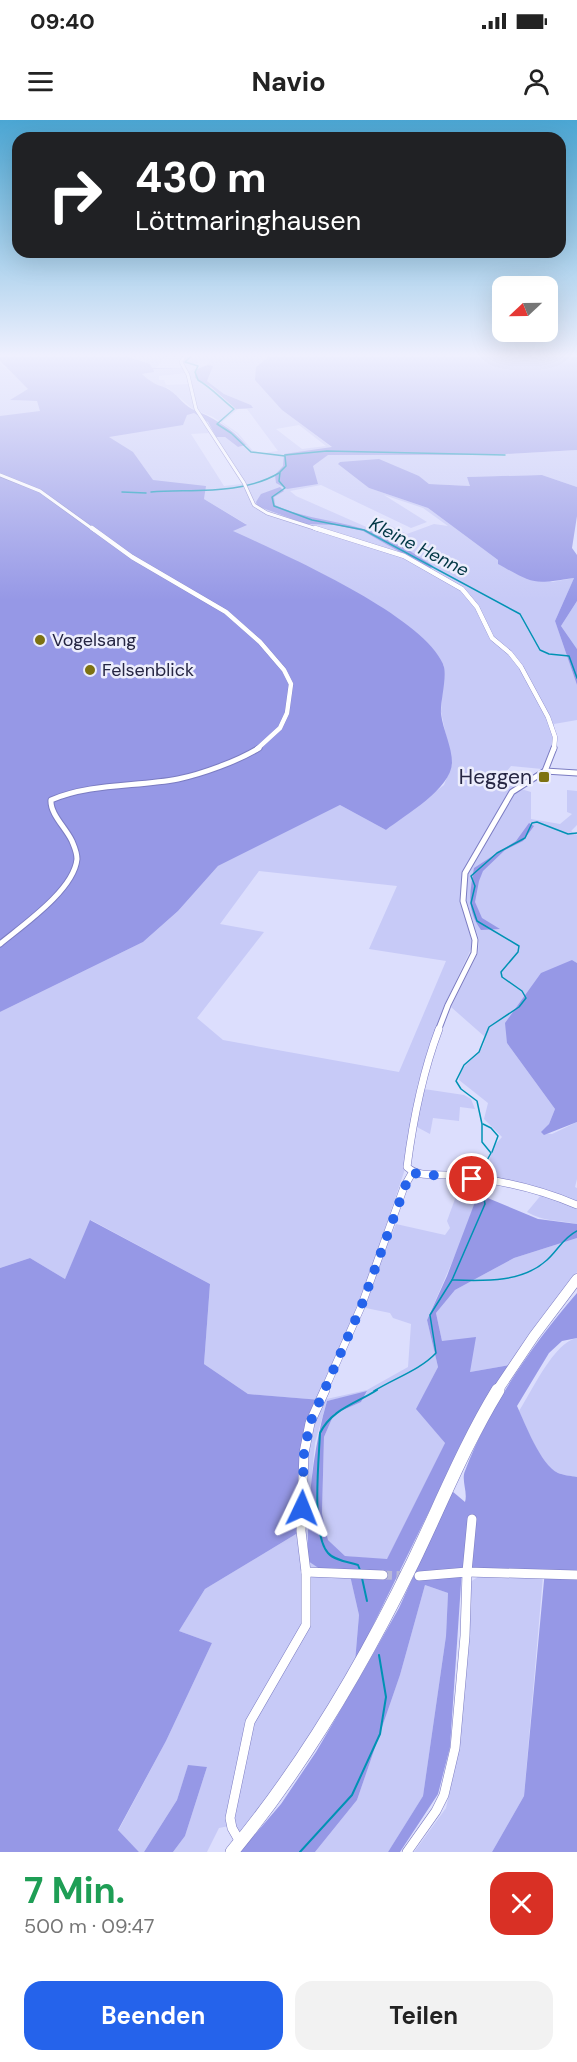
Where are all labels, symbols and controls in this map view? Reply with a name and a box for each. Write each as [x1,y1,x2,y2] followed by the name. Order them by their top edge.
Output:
[30,7,95,36] text: 09:40
[251,64,326,99] text: Navio
[24,65,57,98] icon: menu
[520,65,553,98] icon: person
[135,150,267,205] text: 430 m
[36,156,114,234] icon: right
[135,203,361,238] text: Löttmaringhausen
[492,276,558,342] north arrow
[492,276,558,342] map controls
[365,512,473,582] water label: Kleine Henne
[52,628,136,652] place label: Vogelsang
[33,633,47,647] marker: Vogelsang
[102,658,194,682] place label: Felsenblick
[83,663,97,677] marker: Felsenblick
[459,763,532,791] place label: Heggen
[537,770,551,784] marker: Heggen
[446,1153,497,1204] pin
[455,1162,488,1195] icon: arrive
[270,1476,334,1540] position arrow
[24,1867,125,1914] text: 7 Min.
[490,1872,553,1935] button: close
[24,1913,154,1939] text: 500 m · 09:47
[24,1981,283,2050] button: Beenden
[295,1981,553,2050] button: Teilen

